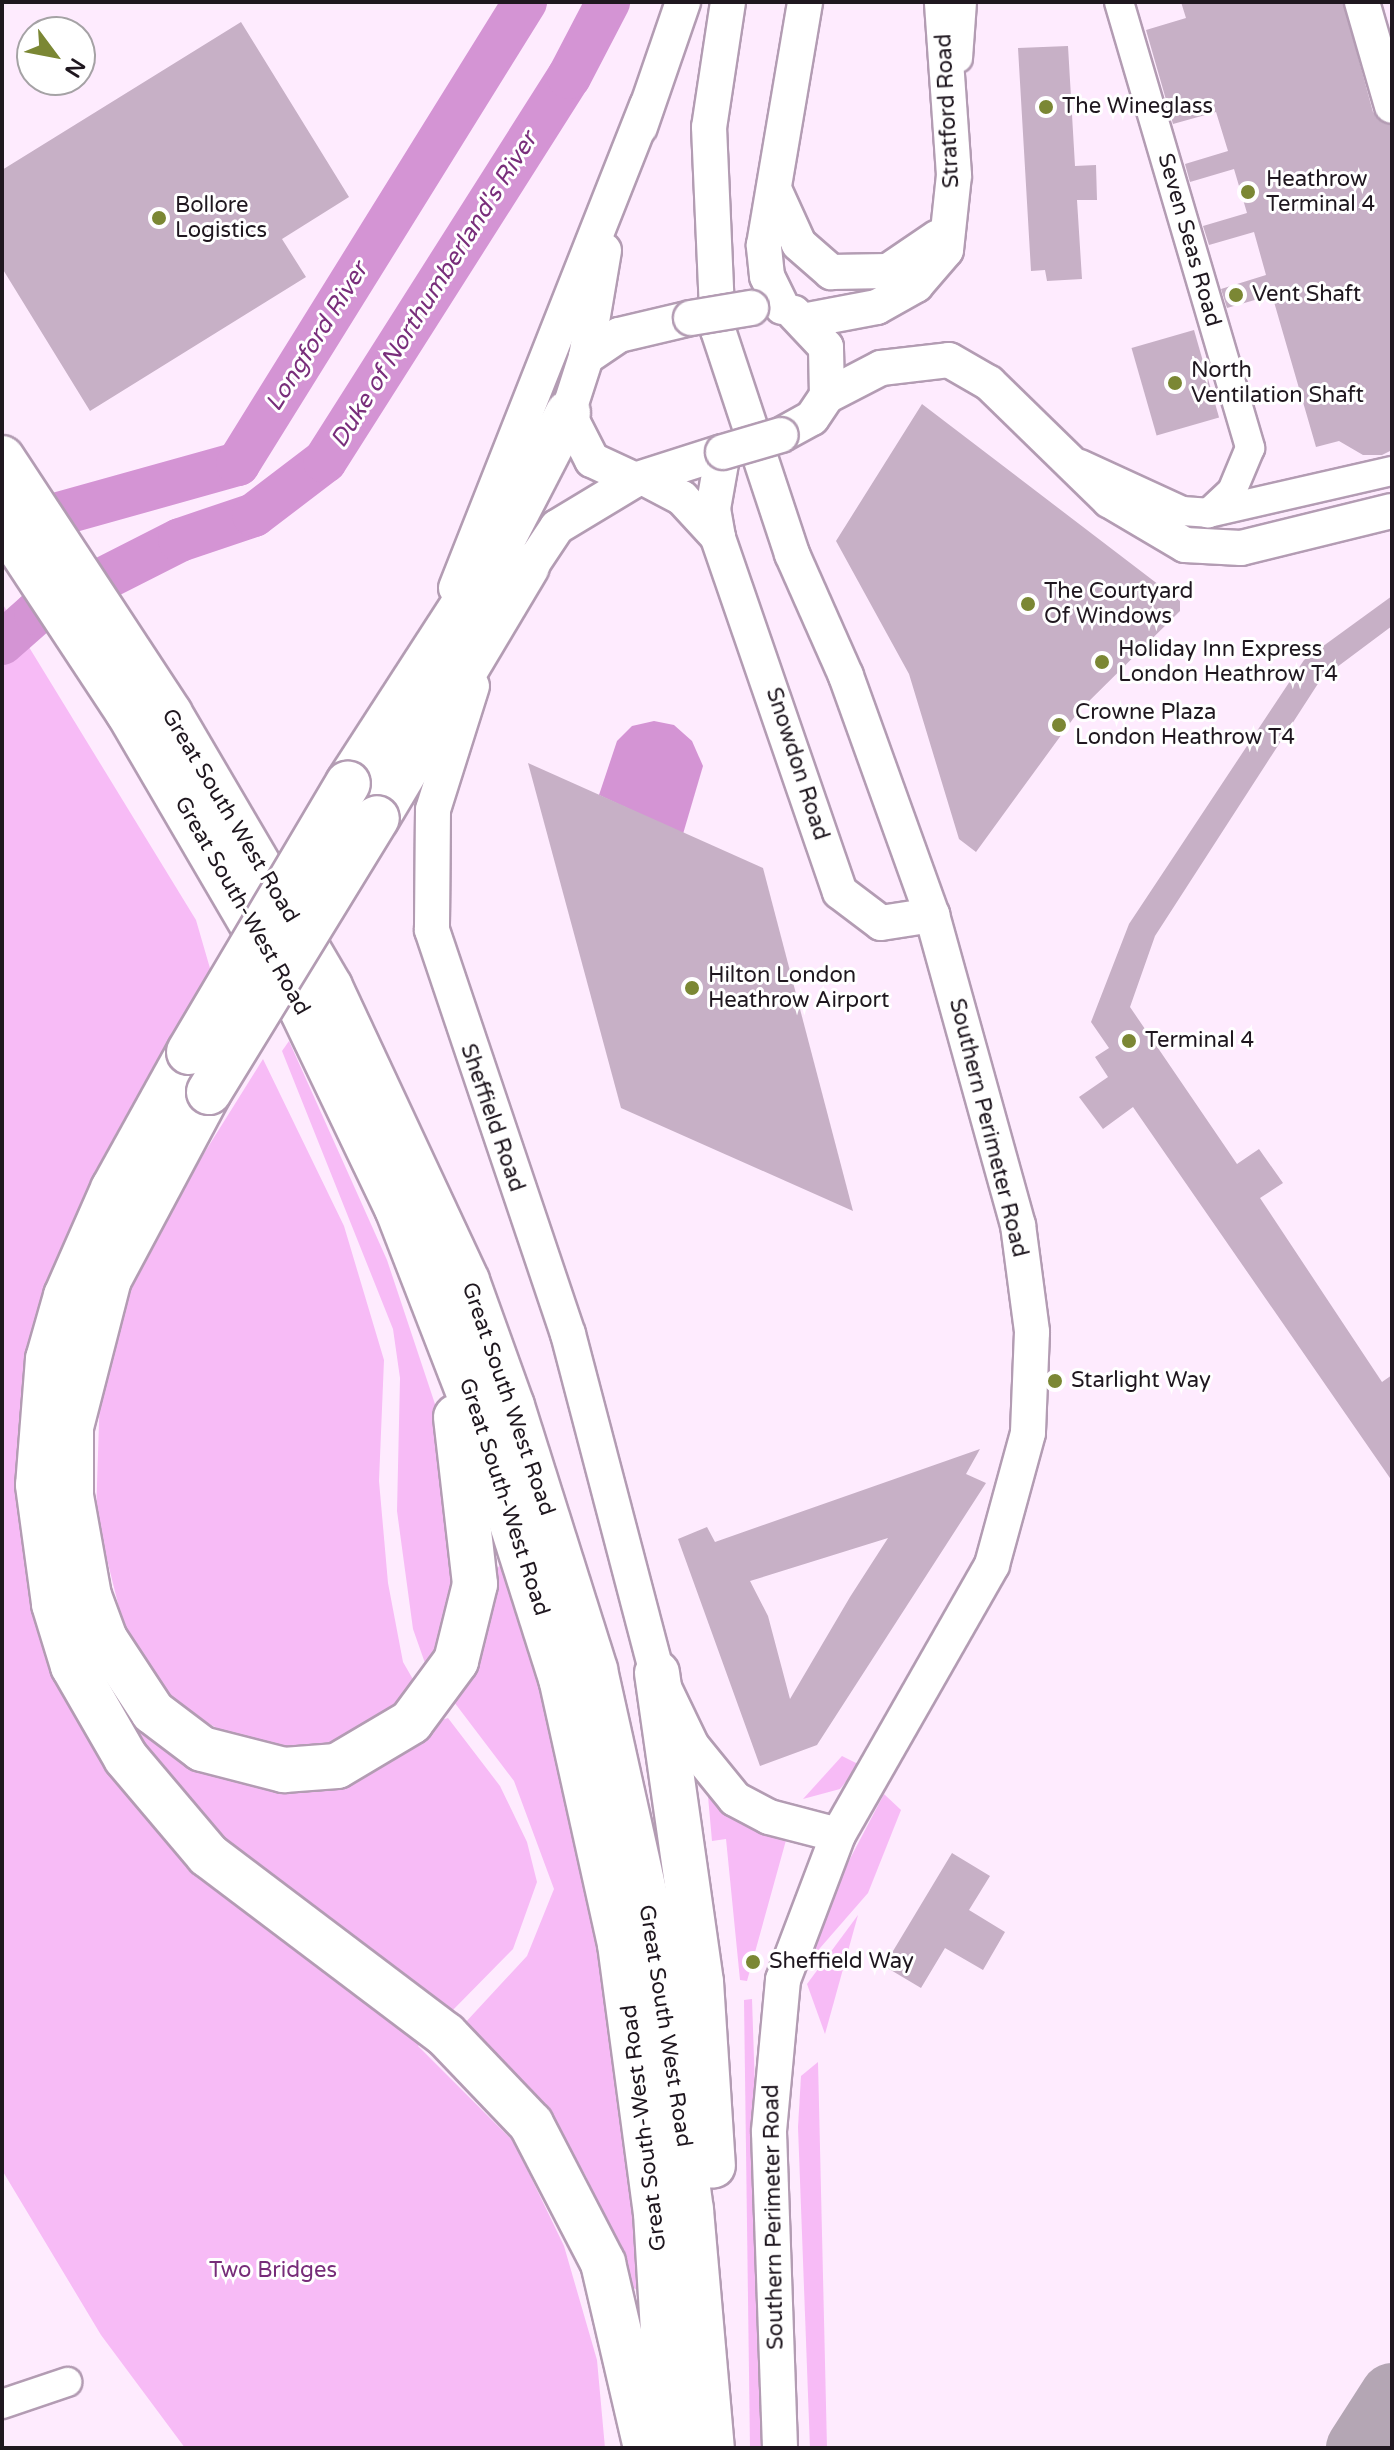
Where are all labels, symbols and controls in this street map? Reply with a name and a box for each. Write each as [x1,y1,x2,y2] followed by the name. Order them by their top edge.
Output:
[16,16,96,96] north arrow
[931,33,965,189] street label: Stratford Road
[59,53,90,82] text: N
[1062,94,1213,120] place label: The Wineglass
[1037,98,1055,116] marker: The Wineglass
[325,127,543,453] water label: Duke of Northumberland's River
[1152,150,1226,330] street label: Seven Seas Road
[1266,166,1375,218] place label: Heathrow Terminal 4
[1237,181,1259,203] marker: Heathrow Terminal 4
[175,192,267,244] place label: Bollore Logistics
[150,209,168,227] marker: Bollore Logistics
[260,257,374,417] water label: Longford River
[1252,282,1361,308] place label: Vent Shaft
[1227,286,1245,304] marker: Vent Shaft
[1191,357,1364,408] place label: North Ventilation Shaft
[1166,374,1184,392] marker: North Ventilation Shaft
[1044,578,1193,630] place label: The Courtyard Of Windows
[1019,595,1037,613] marker: The Courtyard Of Windows
[1118,636,1338,688] place label: Holiday Inn Express London Heathrow T4
[1093,653,1111,671] marker: Holiday Inn Express London Heathrow T4
[760,684,834,844] street label: Snowdon Road
[1075,699,1295,750] place label: Crowne Plaza London Heathrow T4
[156,704,304,928] street label: Great South West Road
[1050,716,1068,734] marker: Crowne Plaza London Heathrow T4
[169,792,315,1020] street label: Great South-West Road
[708,962,889,1014] place label: Hilton London Heathrow Airport
[683,979,701,997] marker: Hilton London Heathrow Airport
[943,996,1033,1260] street label: Southern Perimeter Road
[1145,1028,1254,1054] place label: Terminal 4
[1120,1032,1138,1050] marker: Terminal 4
[454,1041,530,1195] street label: Sheffield Road
[456,1279,560,1519] street label: Great South West Road
[1071,1368,1211,1394] place label: Starlight Way
[1046,1372,1064,1390] marker: Starlight Way
[453,1375,555,1619] street label: Great South-West Road
[633,1903,697,2149] street label: Great South West Road
[769,1949,914,1975] place label: Sheffield Way
[744,1953,762,1971] marker: Sheffield Way
[616,2003,672,2253] street label: Great South-West Road
[758,2084,790,2350] street label: Southern Perimeter Road
[209,2258,337,2284] park label: Two Bridges

